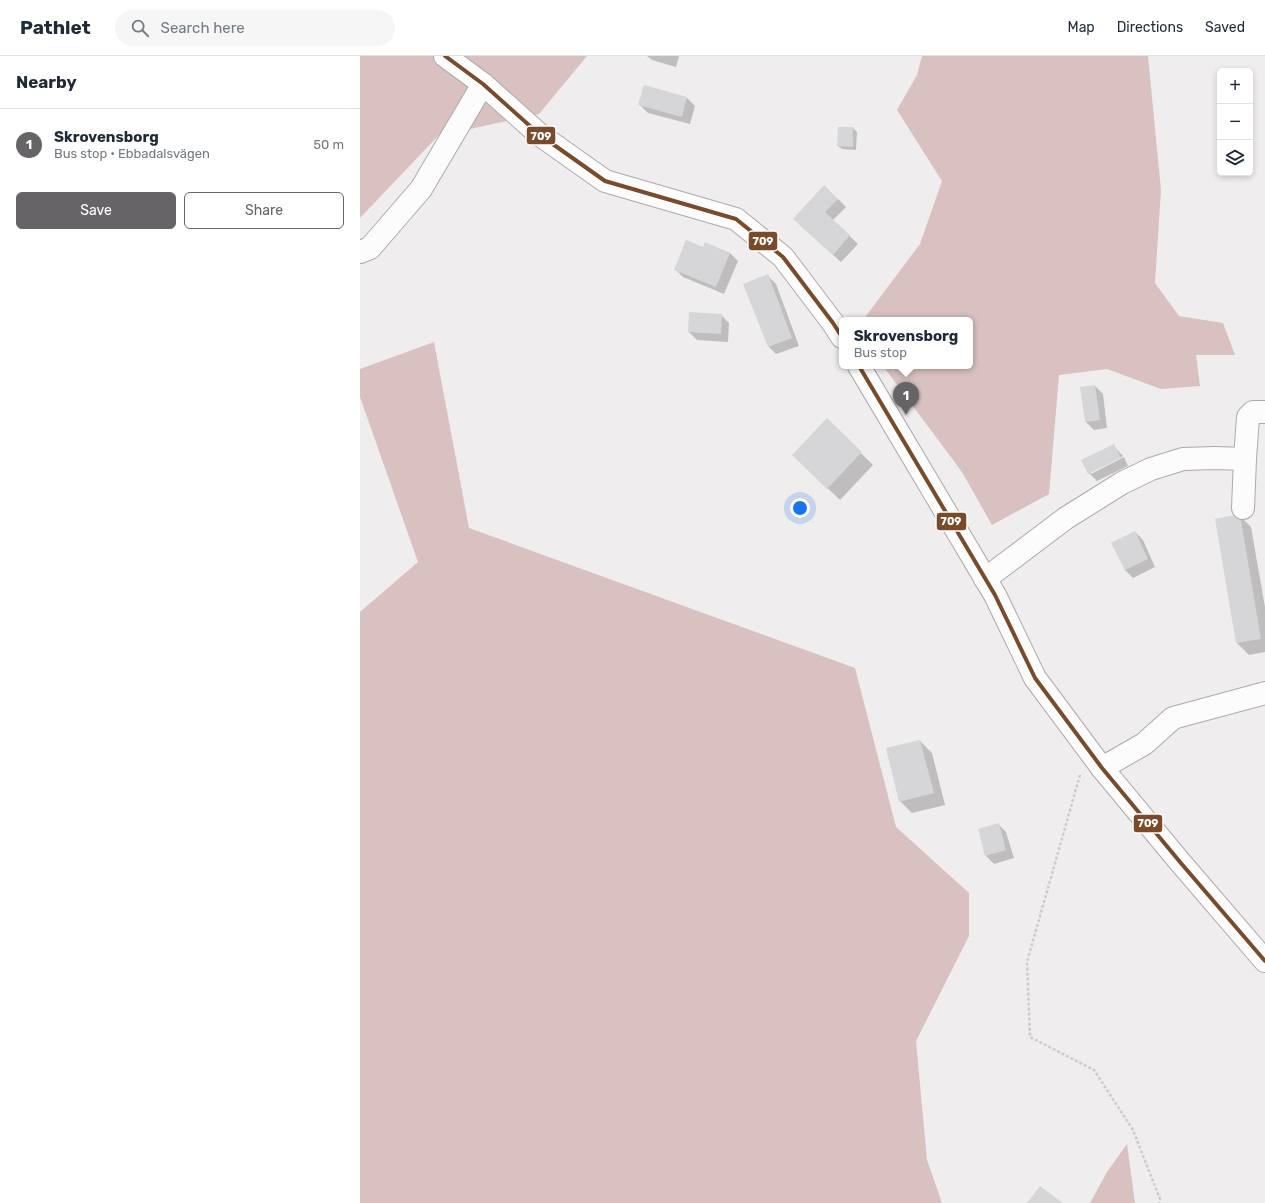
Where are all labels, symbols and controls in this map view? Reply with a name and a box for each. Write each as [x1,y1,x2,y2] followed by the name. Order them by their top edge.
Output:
[115,10,395,46] search box
[20,16,91,39] text: Pathlet
[129,17,151,39] icon: search
[161,19,245,37] text: Search here
[1068,19,1095,36] text: Map
[1117,19,1183,36] text: Directions
[1205,19,1245,36] text: Saved
[1217,68,1253,176] map controls
[1217,68,1253,104] button: +
[16,72,77,92] text: Nearby
[1217,104,1253,140] button: −
[526,126,556,145] line badge: 709
[54,128,159,146] text: Skrovensborg
[531,130,551,143] text: 709
[26,137,32,152] text: 1
[313,137,344,152] text: 50 m
[1217,140,1253,176] button: layers
[54,146,210,161] text: Bus stop · Ebbadalsvägen
[16,192,176,229] button: Save
[184,192,344,229] button: Share
[748,231,778,251] line badge: 709
[753,235,773,248] text: 709
[839,317,973,369] popup
[854,327,958,345] text: Skrovensborg
[854,345,907,360] text: Bus stop
[893,382,919,415] pin: 1
[790,498,810,518] your location
[936,512,967,531] line badge: 709
[941,515,961,528] text: 709
[1133,814,1163,833] line badge: 709
[1138,817,1158,830] text: 709

